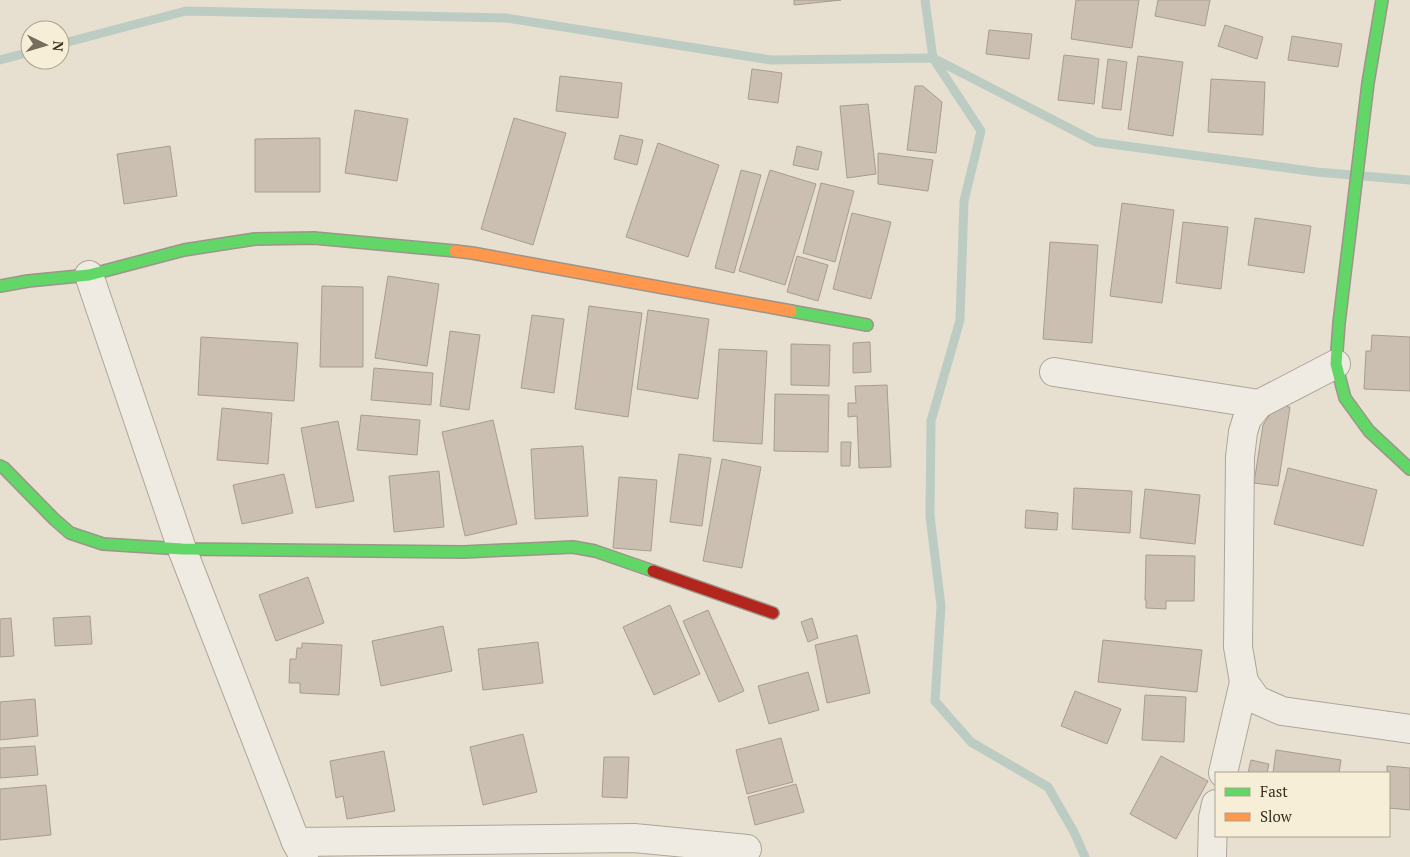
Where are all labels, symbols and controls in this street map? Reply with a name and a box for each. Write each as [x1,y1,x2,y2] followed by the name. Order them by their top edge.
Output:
[20,20,70,70] north arrow
[48,40,68,53] text: N
[1215,772,1390,837] legend
[1260,781,1288,801] text: Fast
[1260,806,1293,826] text: Slow

